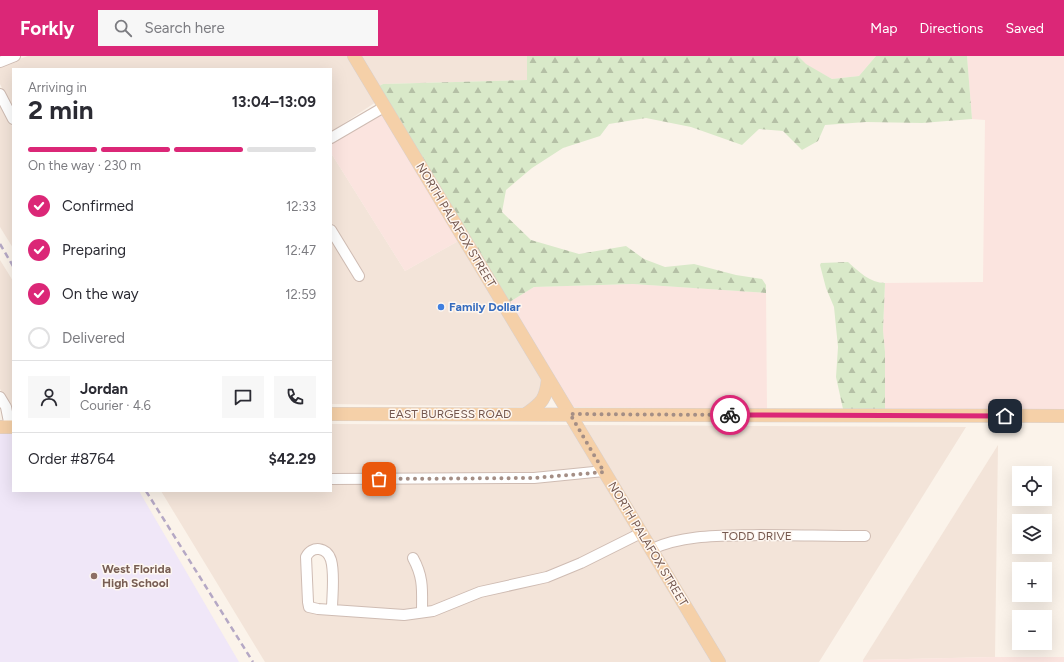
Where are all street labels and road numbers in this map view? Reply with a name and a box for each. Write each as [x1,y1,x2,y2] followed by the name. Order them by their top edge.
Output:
[413,160,499,290] street label: NORTH PALAFOX STREET
[389,407,511,421] street label: EAST BURGESS ROAD
[605,479,691,609] street label: NORTH PALAFOX STREET
[722,529,792,543] street label: TODD DRIVE

